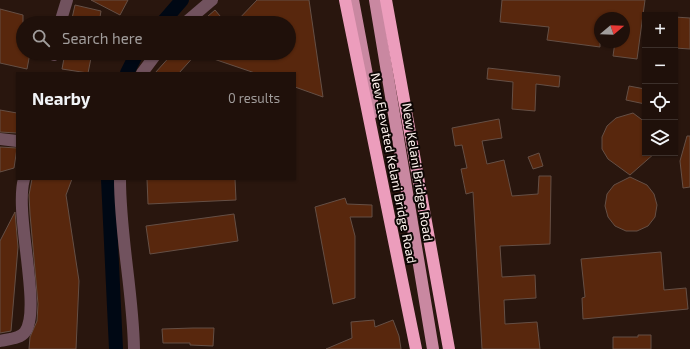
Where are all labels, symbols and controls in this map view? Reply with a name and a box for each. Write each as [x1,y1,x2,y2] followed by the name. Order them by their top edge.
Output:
[594,12,630,48] north arrow
[642,12,678,156] map controls
[642,12,678,48] button: +
[16,16,296,60] search box
[30,27,52,49] icon: search
[62,29,143,47] text: Search here
[642,48,678,84] button: −
[368,71,420,265] street label: New Elevated Kelani Bridge Road
[642,84,678,120] button: locate
[32,88,90,108] text: Nearby
[228,90,280,106] text: 0 results
[399,102,437,242] street label: New Kelani Bridge Road
[642,120,678,156] button: layers

